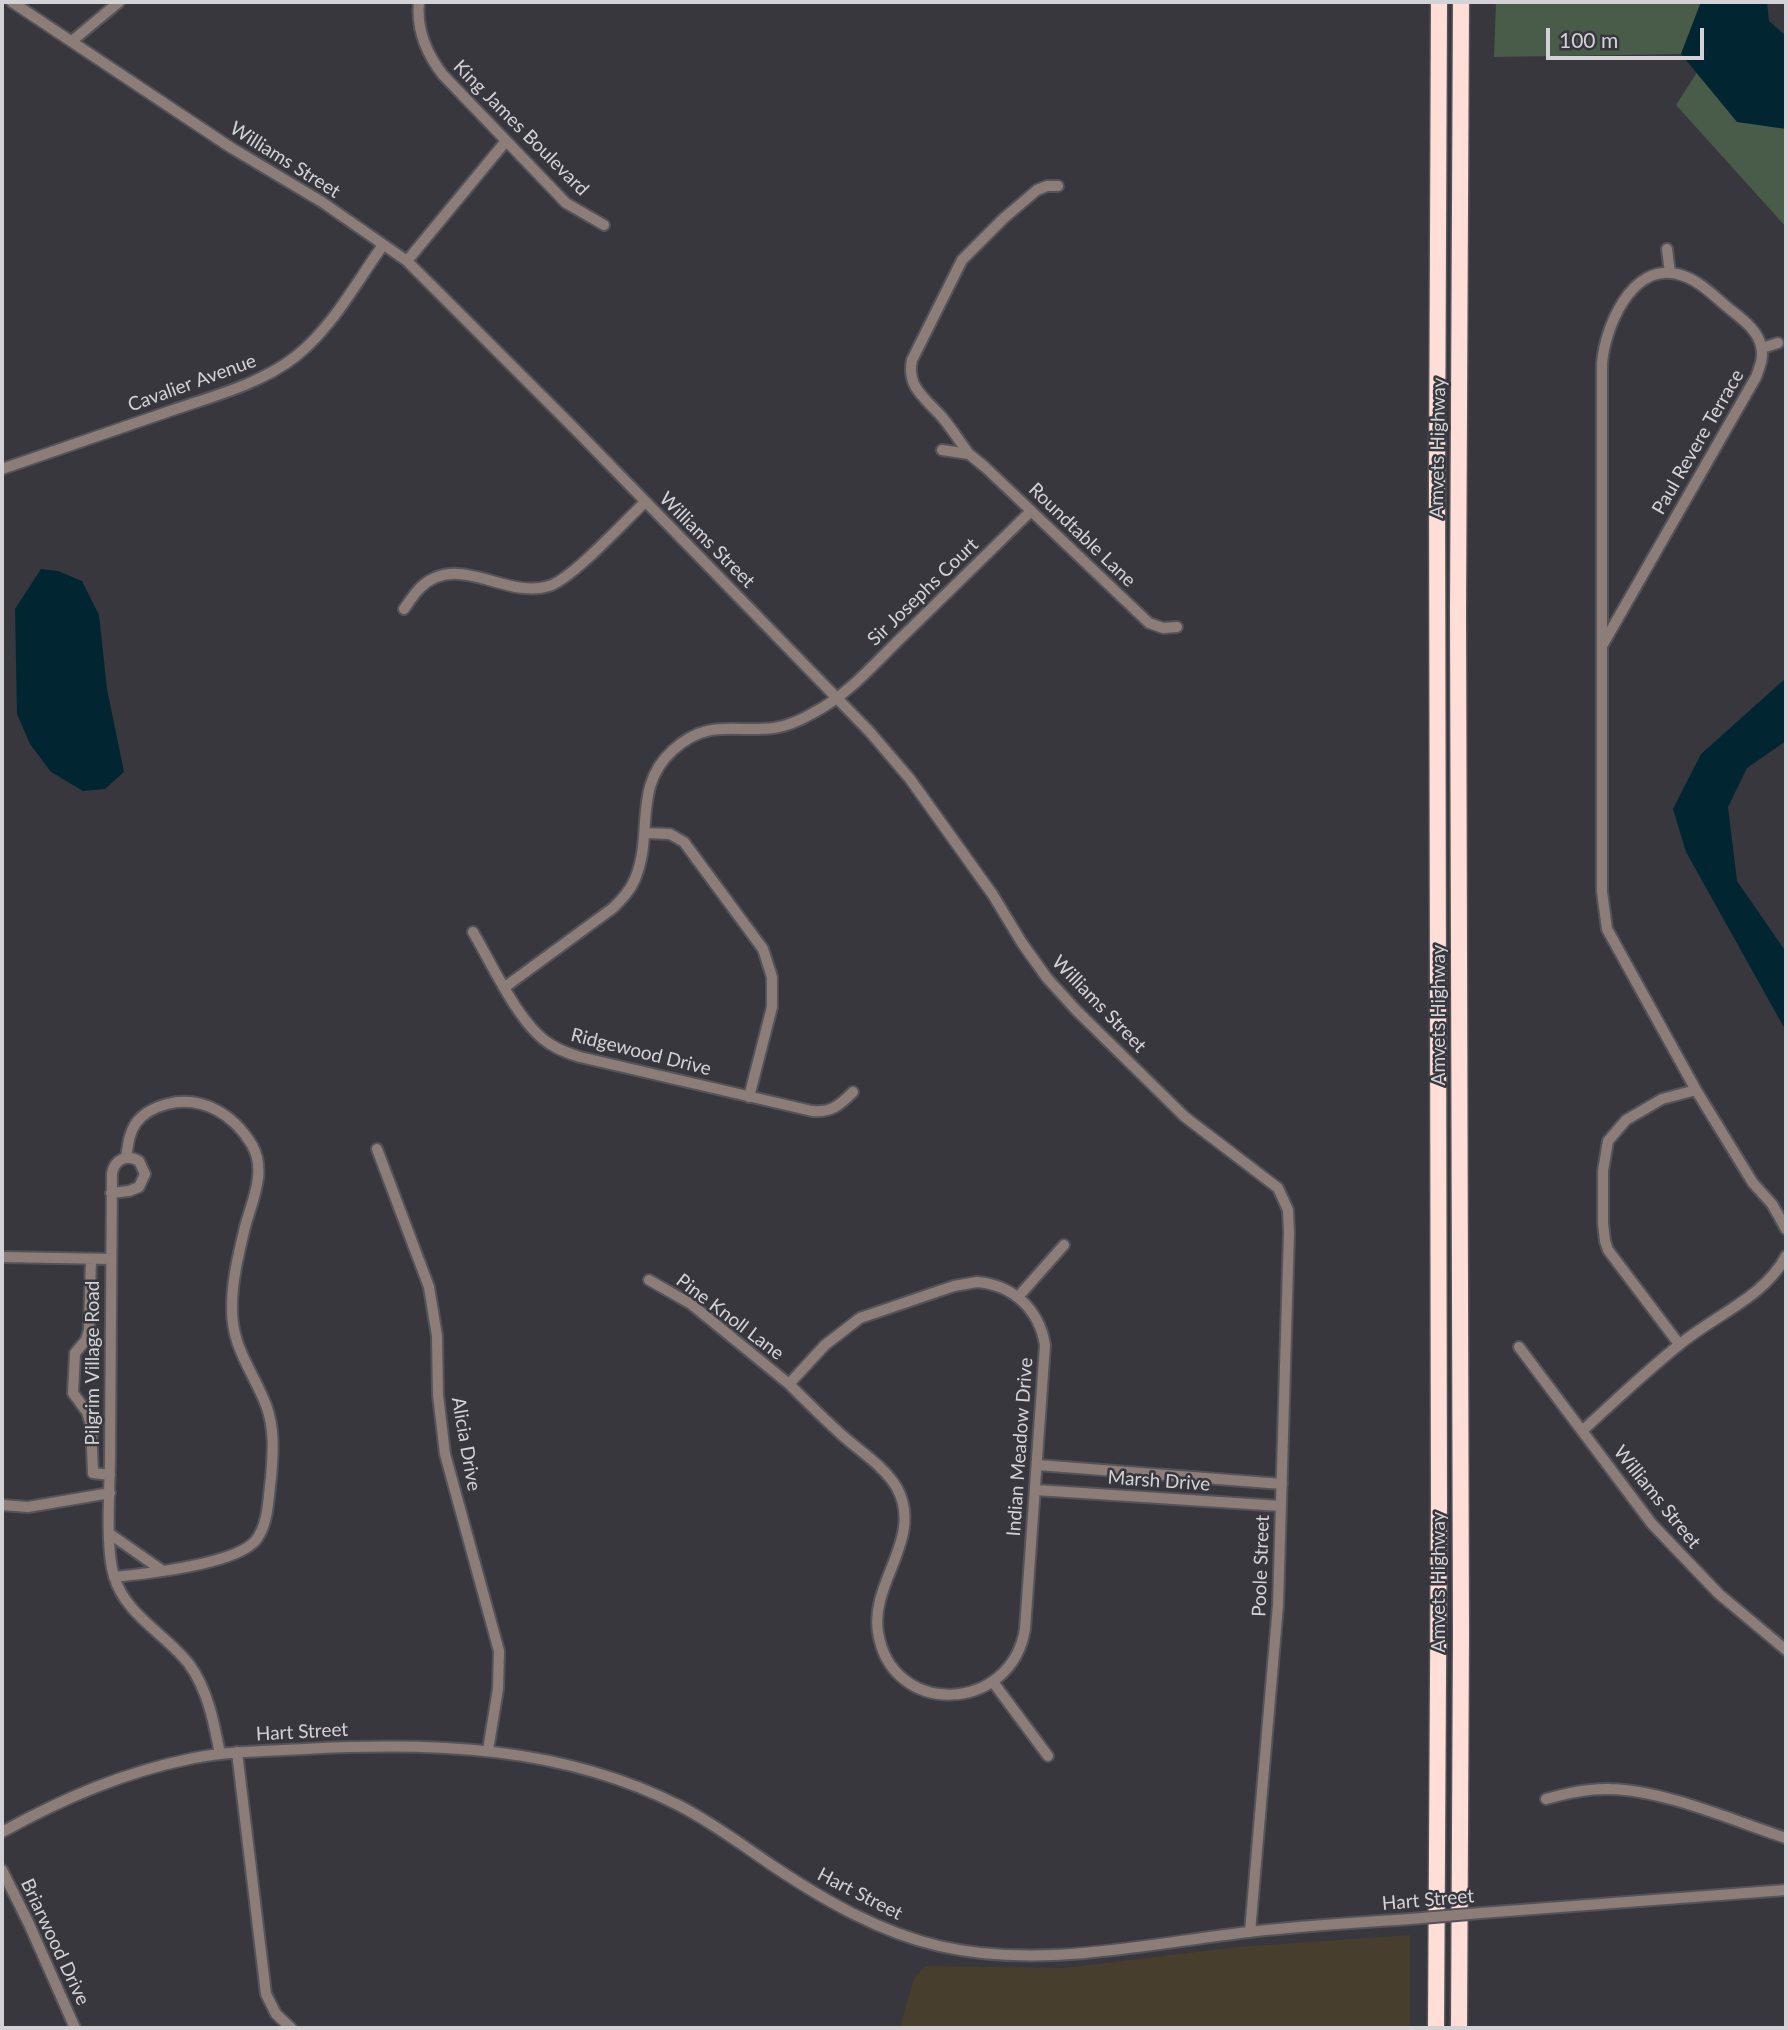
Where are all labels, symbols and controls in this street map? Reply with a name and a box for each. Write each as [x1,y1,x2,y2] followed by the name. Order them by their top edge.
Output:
[1550,14,1708,58] scale bar
[1559,27,1618,52] text: 100 m
[448,55,594,201] street label: King James Boulevard
[226,117,344,203] street label: Williams Street
[125,349,259,417] street label: Cavalier Avenue
[1647,365,1749,519] street label: Paul Revere Terrace
[1425,377,1451,519] street label: Amvets Highway
[1024,478,1140,592] street label: Roundtable Lane
[654,487,760,593] street label: Williams Street
[863,533,983,651] street label: Sir Josephs Court
[1428,945,1450,1085] street label: Amvets Highway
[1047,951,1151,1057] street label: Williams Street
[568,1024,714,1080] street label: Ridgewood Drive
[672,1269,788,1365] street label: Pine Knoll Lane
[82,1281,104,1445] street label: Pilgrim Village Road
[1002,1357,1038,1537] street label: Indian Meadow Drive
[447,1395,485,1493] street label: Alicia Drive
[1609,1441,1705,1553] street label: Williams Street
[1107,1466,1211,1496] street label: Marsh Drive
[1428,1512,1450,1652] street label: Amvets Highway
[1248,1515,1274,1617] street label: Poole Street
[255,1718,349,1746] street label: Hart Street
[814,1863,906,1925] street label: Hart Street
[16,1875,94,2009] street label: Briarwood Drive
[1381,1885,1475,1915] street label: Hart Street

